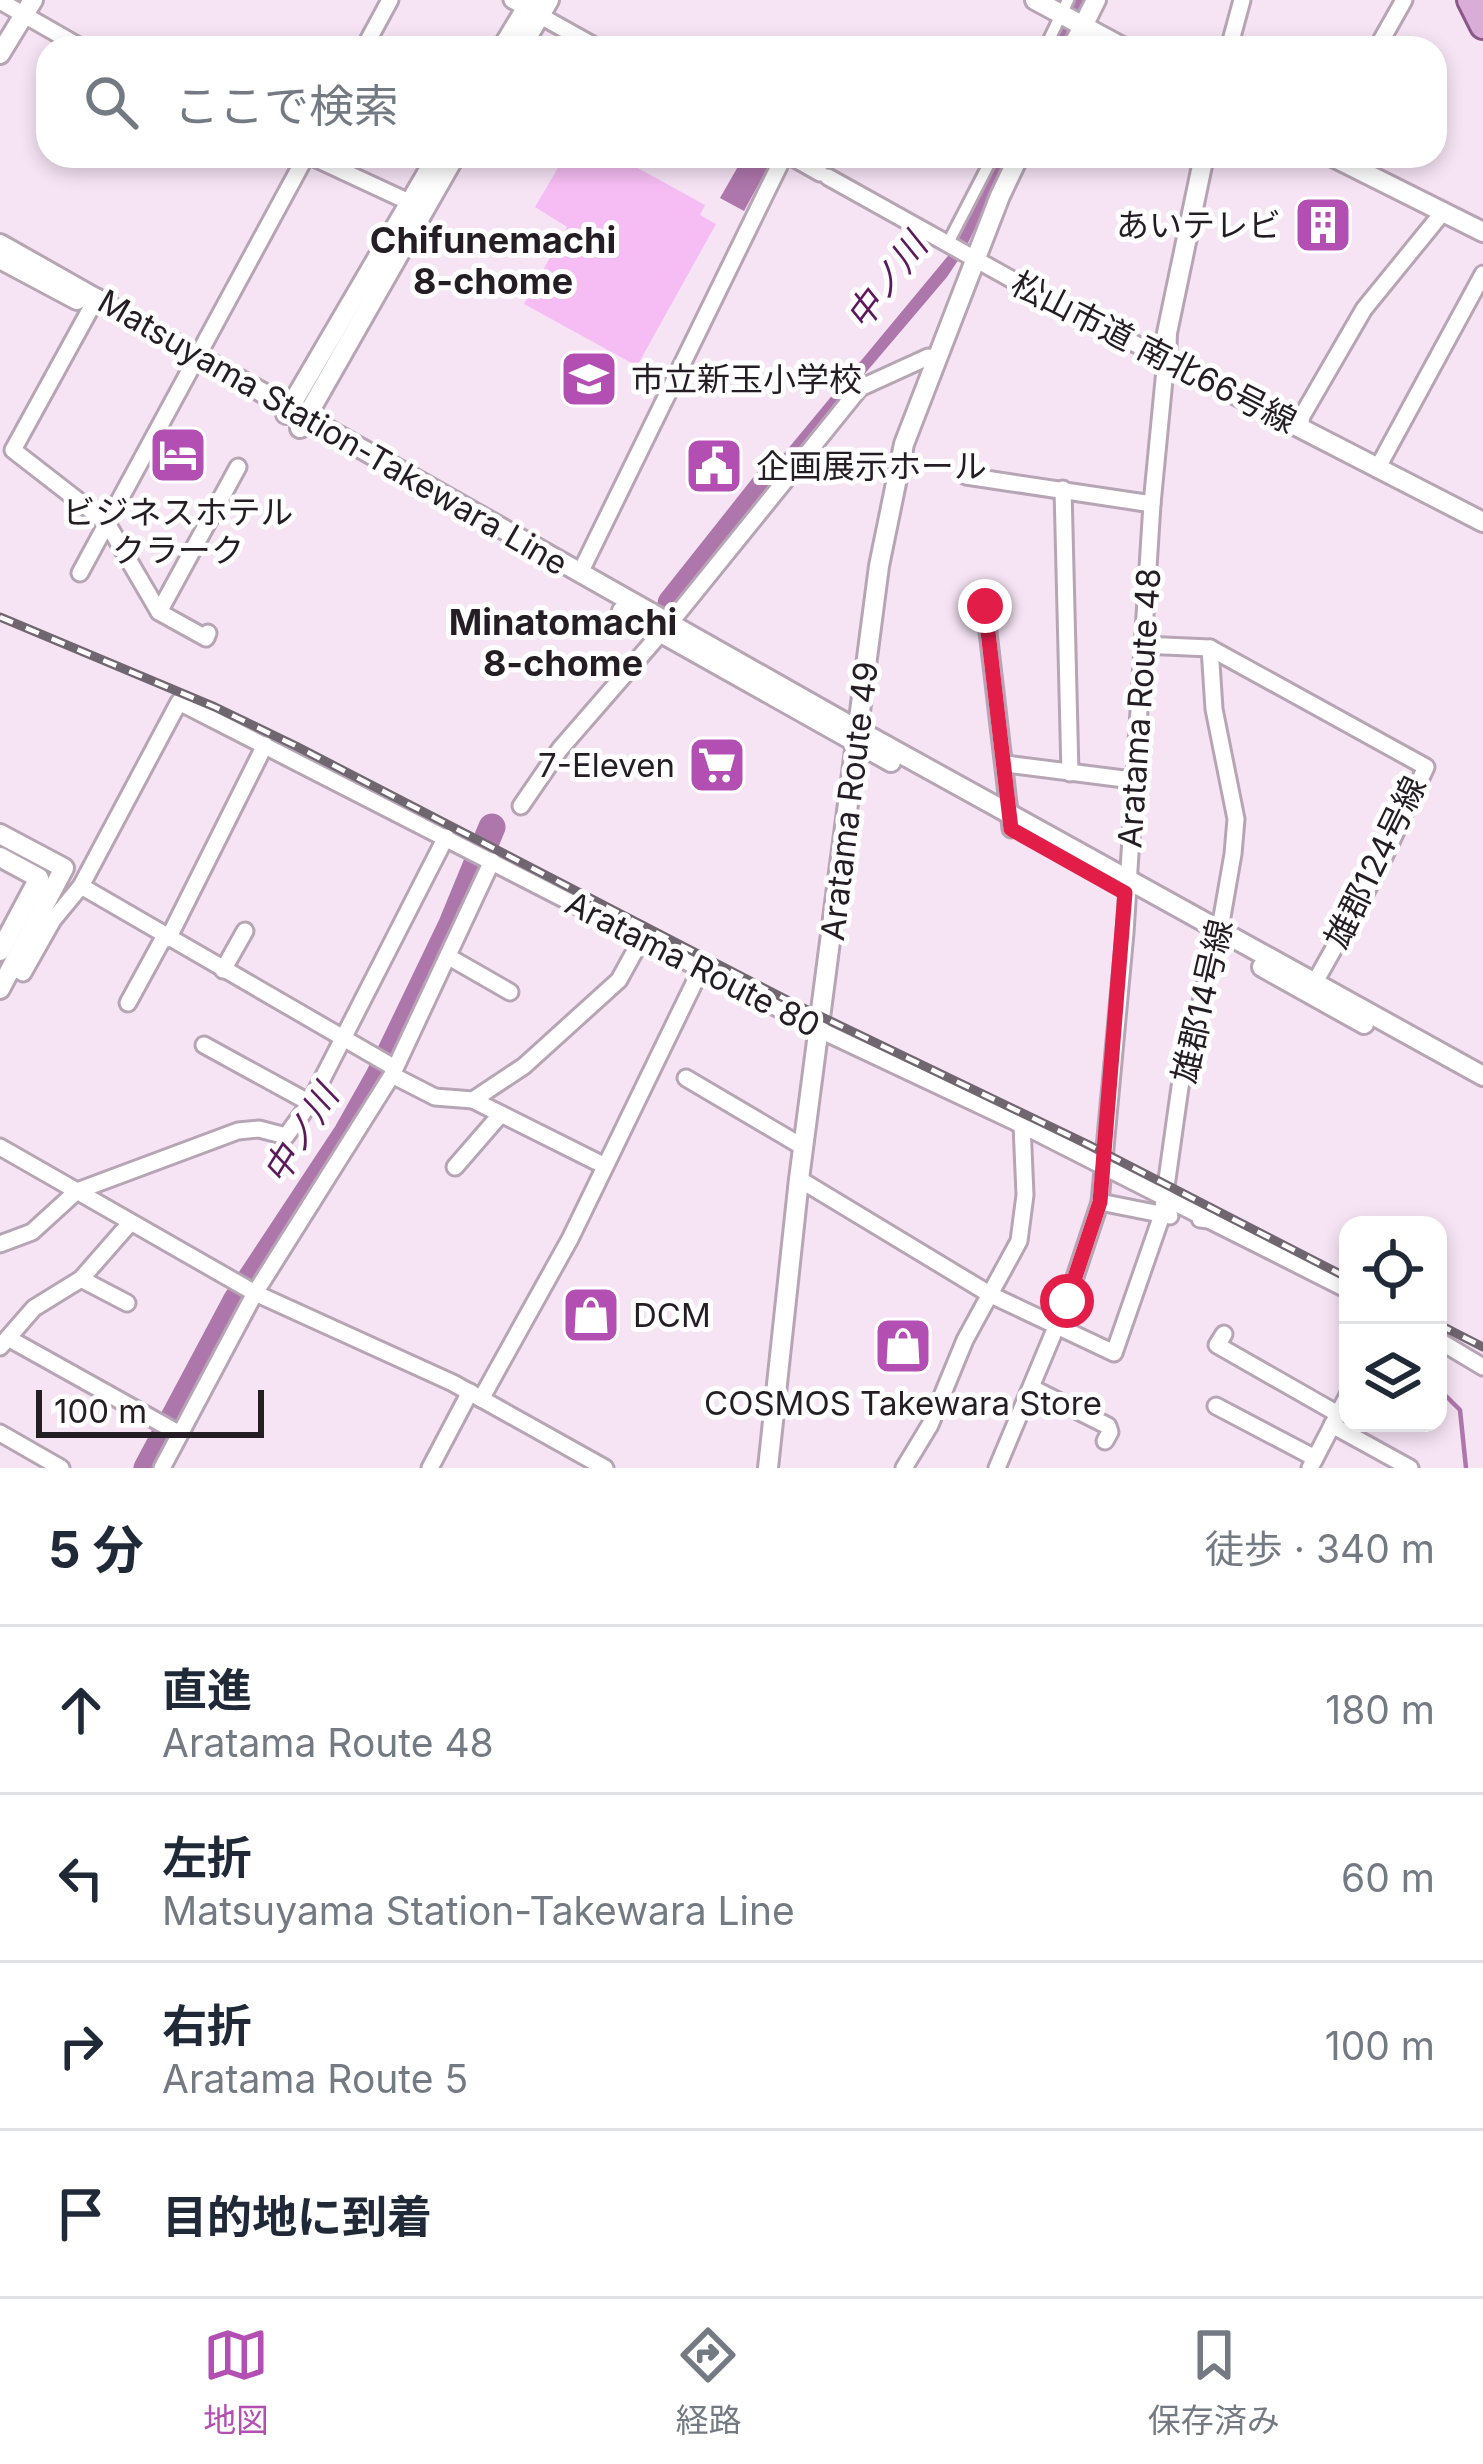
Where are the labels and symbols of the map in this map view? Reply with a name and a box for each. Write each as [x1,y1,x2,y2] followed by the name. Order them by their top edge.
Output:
[1292,194,1354,256] building icon: あいテレビ
[1116,205,1281,245] place label: あいテレビ
[370,218,616,303] district label: Chifunemachi 8-chome
[836,221,938,337] water label: 中ノ川
[1005,263,1303,441] street label: 松山市道 南北66号線
[91,281,575,583] street label: Matsuyama Station-Takewara Line
[558,348,620,410] school or university icon: 市立新玉小学校
[631,359,862,399] place label: 市立新玉小学校
[147,424,209,486] hotel icon: ビジネスホテル クラーク
[683,435,745,497] public building icon: 企画展示ホール
[756,446,987,486] place label: 企画展示ホール
[63,492,294,570] place label: ビジネスホテル クラーク
[1109,567,1169,849] street label: Aratama Route 48
[958,579,1012,633] route end
[449,600,677,685] district label: Minatomachi 8-chome
[812,659,886,943] street label: Aratama Route 49
[686,734,748,796] supermarket icon: 7-Eleven
[538,745,675,785] place label: 7-Eleven
[1316,769,1434,955] street label: 雄郡124号線
[559,883,827,1045] street label: Aratama Route 80
[1164,915,1240,1087] street label: 雄郡14号線
[253,1073,349,1191] water label: 中ノ川
[1040,1274,1094,1328] route start
[560,1284,622,1346] shop icon: DCM
[633,1295,711,1335] place label: DCM
[872,1315,934,1377] shop icon: COSMOS Takewara Store
[704,1383,1102,1423] place label: COSMOS Takewara Store
[36,1384,264,1437] scale bar

